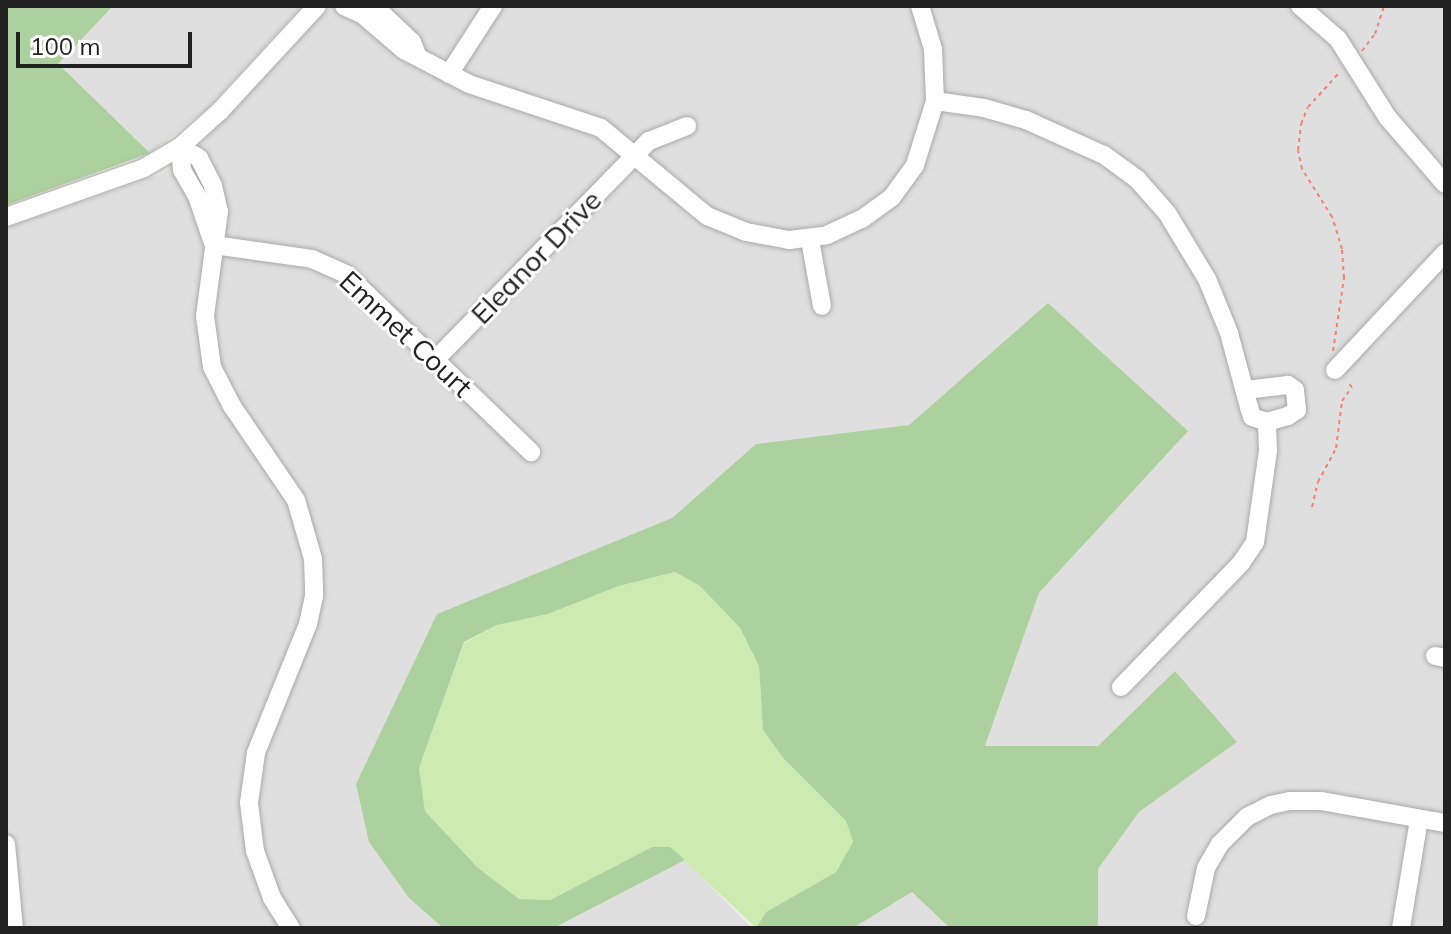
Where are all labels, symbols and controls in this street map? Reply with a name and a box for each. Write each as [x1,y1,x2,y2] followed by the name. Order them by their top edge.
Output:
[20,16,196,66] scale bar
[30,31,101,61] text: 100 m
[464,183,608,331] street label: Eleanor Drive
[333,264,479,404] street label: Emmet Court

